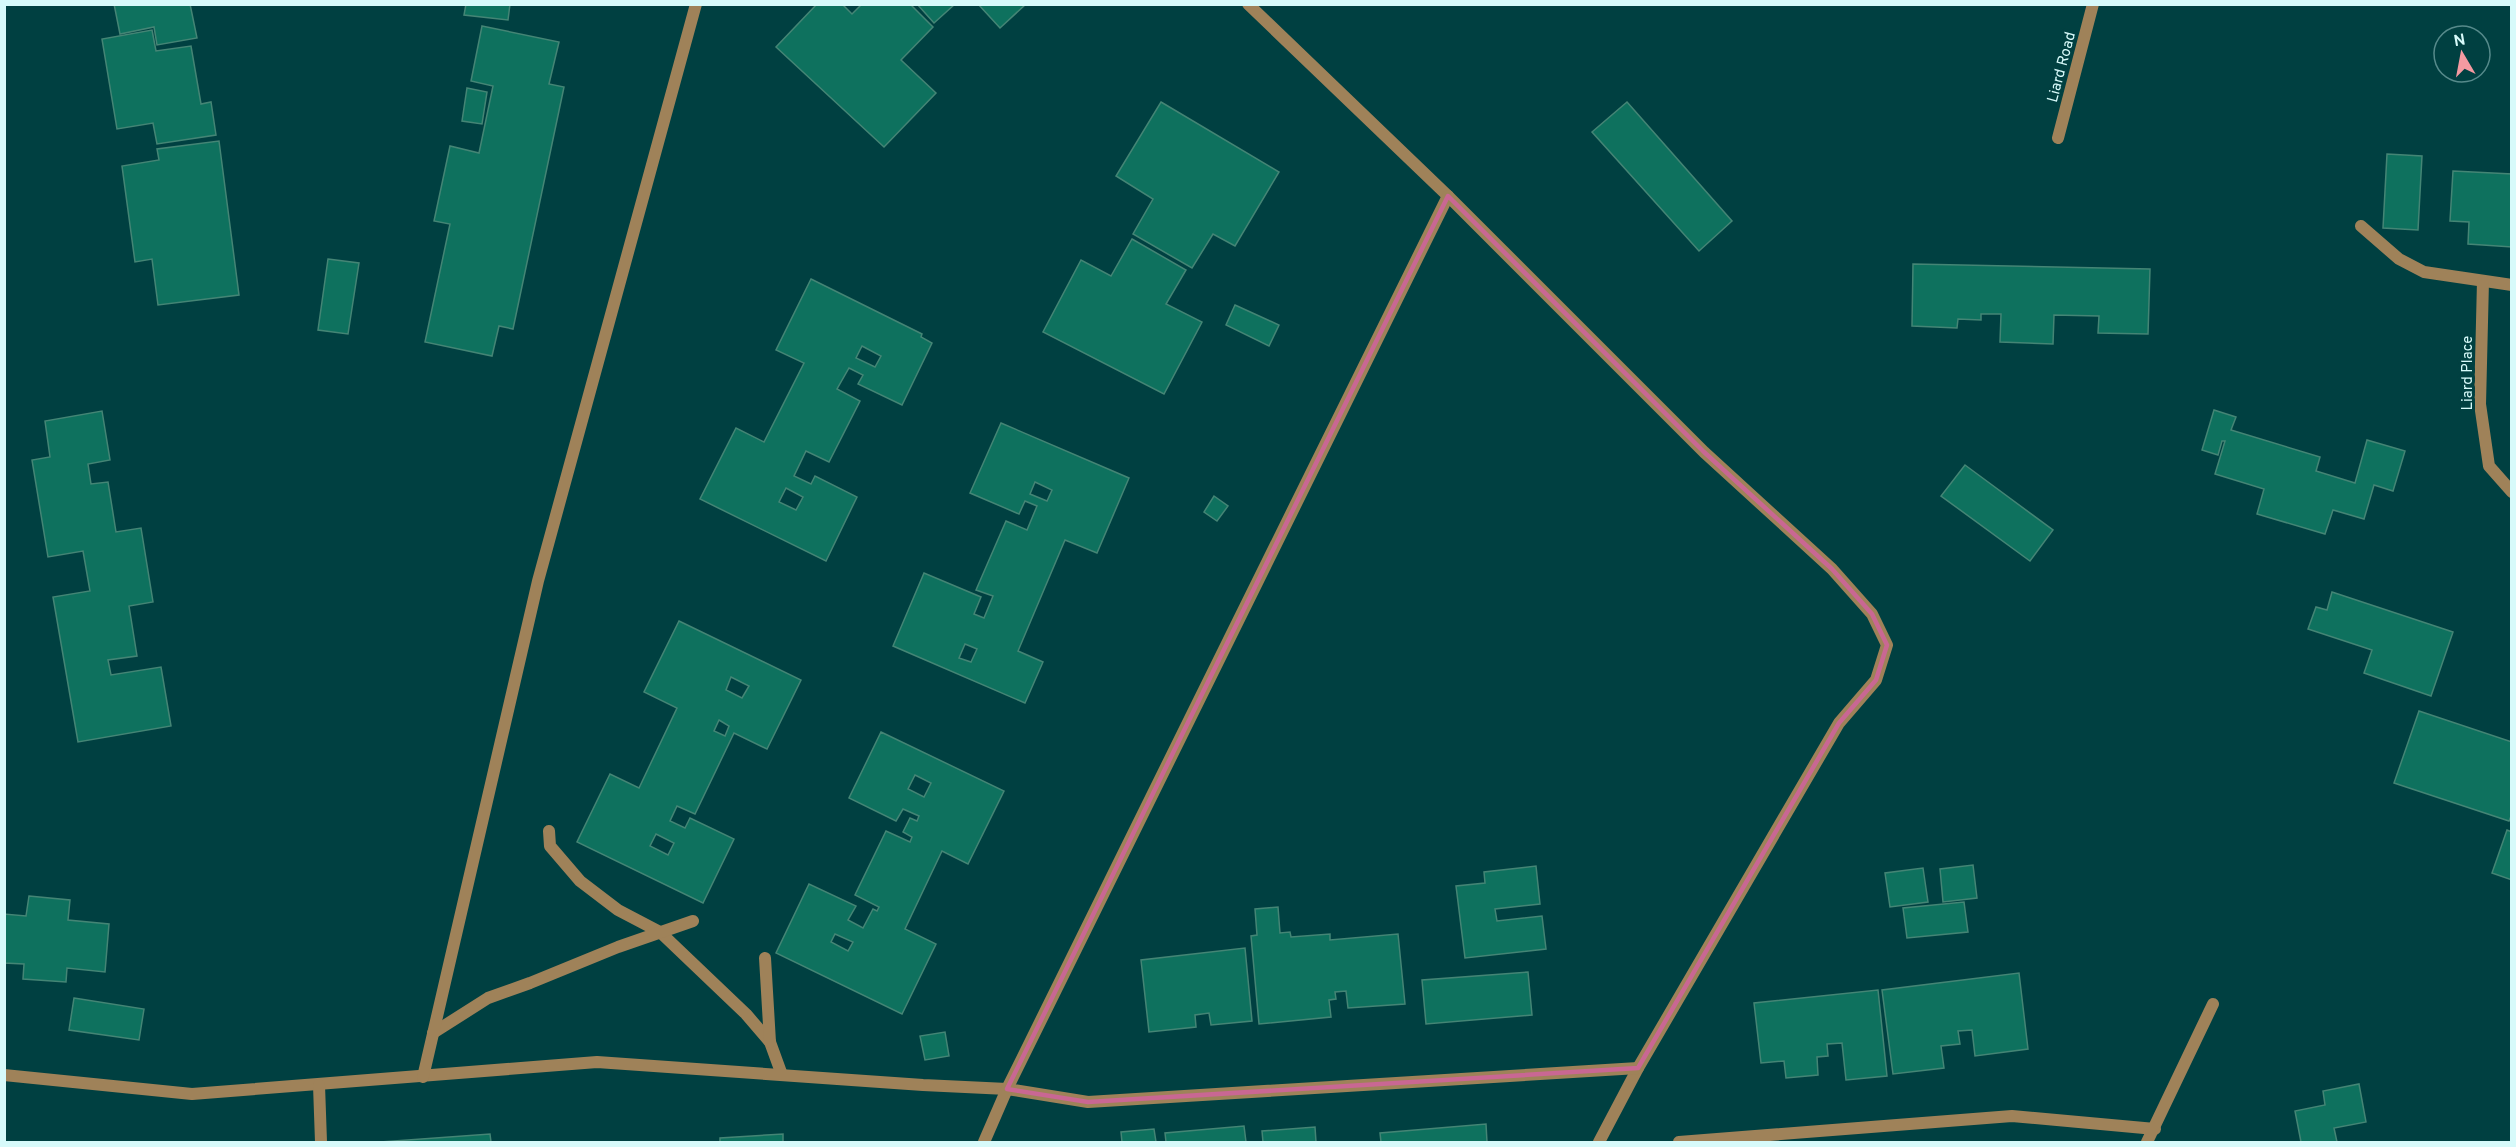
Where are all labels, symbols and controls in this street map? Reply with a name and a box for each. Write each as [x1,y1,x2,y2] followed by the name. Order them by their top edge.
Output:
[2432,24,2492,84] north arrow
[2044,30,2081,105] street label: Liard Road
[2452,30,2467,52] text: N
[2459,336,2478,410] street label: Liard Place

